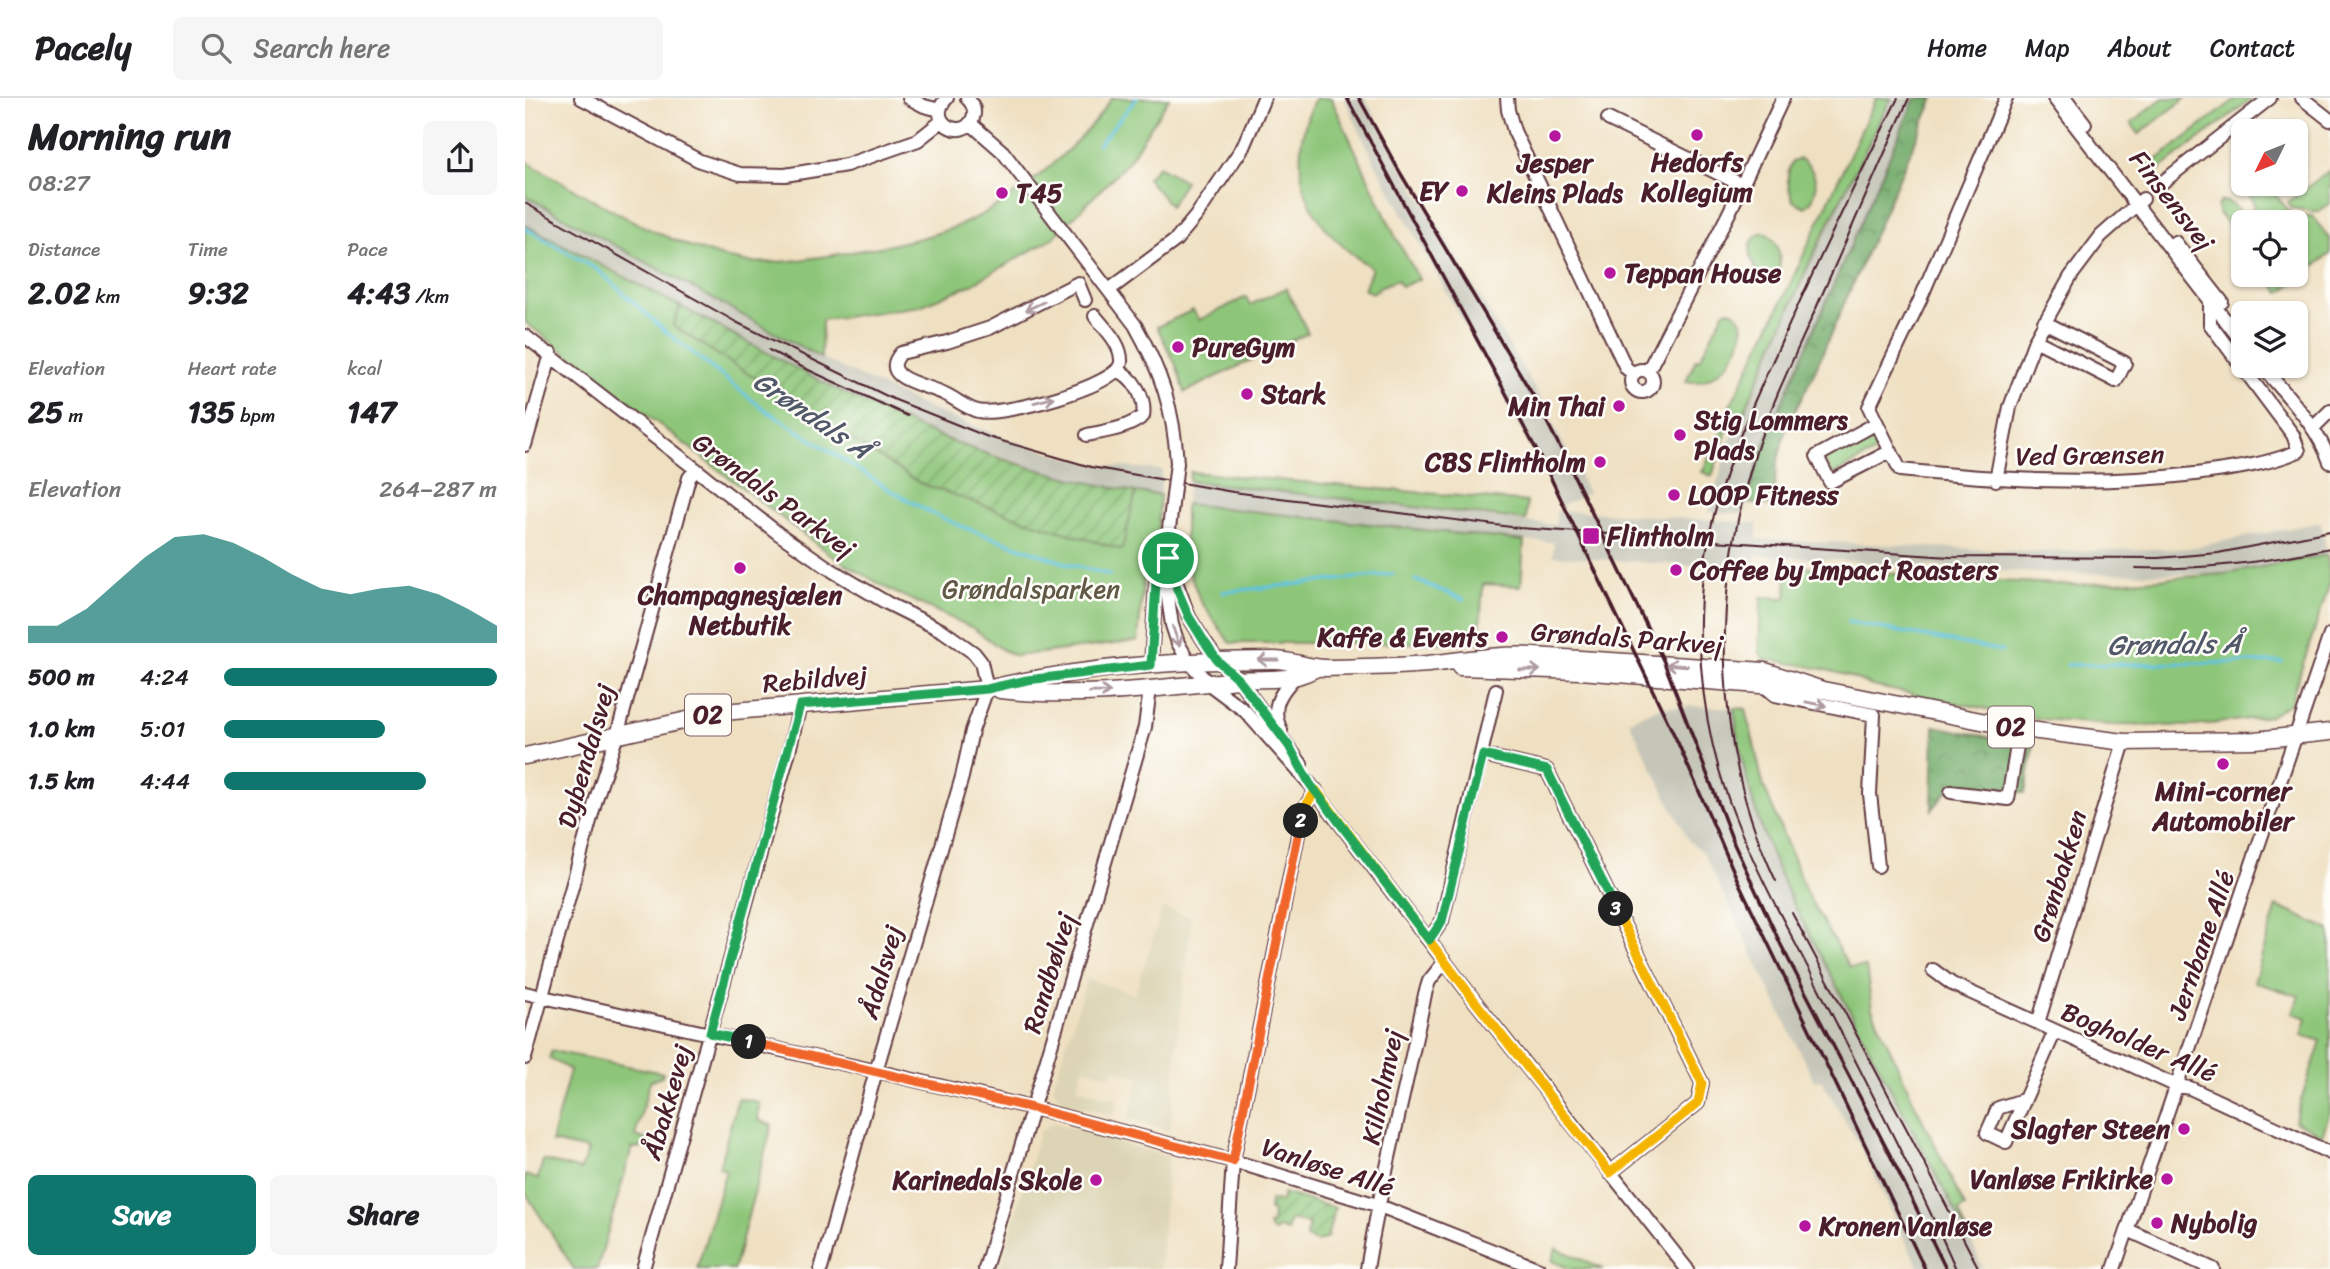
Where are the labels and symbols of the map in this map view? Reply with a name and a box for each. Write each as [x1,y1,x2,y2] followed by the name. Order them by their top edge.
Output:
[2231,119,2308,196] north arrow
[1689,127,1705,143] marker: Hedorfs Kollegium
[1547,128,1563,144] marker: Jesper Kleins Plads
[1640,139,1753,215] place label: Hedorfs Kollegium
[2117,139,2228,262] street label: Finsensvej
[1486,140,1624,216] place label: Jesper Kleins Plads
[1419,168,1451,214] place label: EY
[1016,170,1063,216] place label: T45
[1454,183,1470,199] marker: EY
[994,185,1010,201] marker: T45
[1624,250,1782,296] place label: Teppan House
[1602,265,1618,281] marker: Teppan House
[1025,300,1046,314] one-way arrow
[1192,324,1295,370] place label: PureGym
[1170,339,1186,355] marker: PureGym
[743,357,887,477] water label: Grøndals Å
[1260,371,1326,417] place label: Stark
[1507,383,1607,429] place label: Min Thai
[1239,386,1255,402] marker: Stark
[1032,393,1055,406] one-way arrow
[1693,397,1849,473] place label: Stig Lommers Plads
[1611,398,1627,414] marker: Min Thai
[683,420,867,571] street label: Grøndals Parkvej
[1672,427,1688,443] marker: Stig Lommers Plads
[2015,431,2165,479] street label: Ved Grænsen
[1424,439,1586,485] place label: CBS Flintholm
[1592,454,1608,470] marker: CBS Flintholm
[1688,472,1839,518] place label: LOOP Fitness
[1666,487,1682,503] marker: LOOP Fitness
[1606,513,1714,559] place label: Flintholm
[1581,526,1601,546] marker: Flintholm
[1138,528,1198,588] pin
[1689,547,1999,593] place label: Coffee by Impact Roasters
[732,560,748,576] marker: Champagnesjælen Netbutik
[1668,562,1684,578] marker: Coffee by Impact Roasters
[942,566,1120,612] park label: Grøndalsparken
[637,572,843,648] place label: Champagnesjælen Netbutik
[1529,608,1726,668] street label: Grøndals Parkvej
[1316,614,1489,660] place label: Kaffe & Events
[2107,618,2249,670] water label: Grøndals Å
[1171,624,1183,646] one-way arrow
[1494,629,1510,645] marker: Kaffe & Events
[761,651,870,706] street label: Rebildvej
[1257,653,1280,667] one-way arrow
[1666,658,1689,671] one-way arrow
[1519,663,1542,677] one-way arrow
[543,678,629,834] street label: Dybendalsvej
[1088,685,1111,699] one-way arrow
[685,694,731,736] road number: O2
[1804,697,1827,711] one-way arrow
[1988,706,2034,748] road number: O2
[2215,756,2231,772] marker: Mini-corner Automobiler
[2152,768,2296,844] place label: Mini-corner Automobiler
[1283,804,1319,838] pin: 2
[2017,804,2101,948] street label: Grønbakken
[2154,864,2248,1027] street label: Jernbane Allé
[1599,892,1633,926] pin: 3
[1009,906,1090,1039] street label: Randbølvej
[845,919,916,1025] street label: Ådalsvej
[2054,988,2224,1096] street label: Bogholder Allé
[731,1024,767,1060] pin: 1
[1347,1024,1417,1149] street label: Kilholmvej
[628,1038,706,1166] street label: Åbakkevej
[2010,1106,2171,1152] place label: Slagter Steen
[2176,1121,2192,1137] marker: Slagter Steen
[1256,1124,1400,1210] street label: Vanløse Allé
[1970,1156,2154,1202] place label: Vanløse Frikirke
[892,1157,1082,1203] place label: Karinedals Skole
[2159,1171,2175,1187] marker: Vanløse Frikirke
[1088,1172,1104,1188] marker: Karinedals Skole
[2170,1200,2257,1246] place label: Nybolig
[1818,1203,1993,1249] place label: Kronen Vanløse
[2149,1215,2165,1231] marker: Nybolig
[1797,1218,1813,1234] marker: Kronen Vanløse

